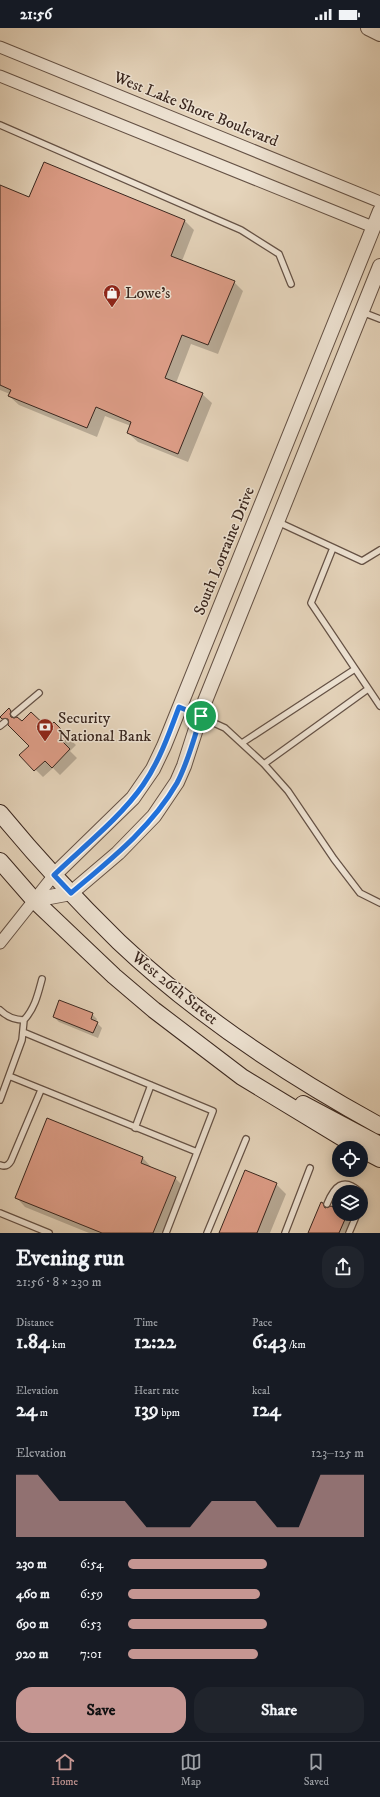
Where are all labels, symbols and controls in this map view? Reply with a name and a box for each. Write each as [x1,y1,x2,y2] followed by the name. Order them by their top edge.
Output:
[20,5,52,24] text: 21:56
[110,66,281,151] street label: West Lake Shore Boulevard
[102,283,122,308] shop icon: Lowe's
[125,283,170,303] place label: Lowe's
[189,483,259,618] street label: South Lorraine Drive
[184,699,218,733] pin
[190,705,212,727] icon: arrive
[58,708,151,746] place label: Security National Bank
[35,717,55,742] bank icon: Security National Bank
[127,946,222,1029] street label: West 26th Street
[332,1141,368,1221] map controls
[332,1141,368,1177] button: locate
[332,1185,368,1221] button: layers
[16,1245,124,1272] text: Evening run
[322,1246,364,1288] button: share
[16,1274,102,1290] text: 21:56 · 8 × 230 m
[16,1316,54,1330] text: Distance
[134,1316,158,1330] text: Time
[252,1316,272,1330] text: Pace
[16,1330,50,1355] text: 1.84
[134,1330,176,1355] text: 12:22
[252,1330,287,1355] text: 6:43
[50,1338,66,1352] text: km
[287,1338,306,1352] text: /km
[16,1384,59,1398] text: Elevation
[134,1384,179,1398] text: Heart rate
[252,1384,270,1398] text: kcal
[16,1398,37,1423] text: 24
[134,1398,159,1423] text: 139
[252,1398,281,1423] text: 124
[37,1406,48,1420] text: m
[159,1406,180,1420] text: bpm
[16,1445,66,1461] text: Elevation
[311,1445,364,1461] text: 123–125 m
[16,1556,47,1572] text: 230 m
[80,1556,103,1572] text: 6:54
[16,1586,50,1602] text: 460 m
[80,1586,103,1602] text: 6:59
[16,1616,49,1632] text: 690 m
[80,1616,101,1632] text: 6:53
[16,1646,48,1662] text: 920 m
[80,1646,102,1662] text: 7:01
[16,1687,186,1733] button: Save
[194,1687,364,1733] button: Share
[51,1751,78,1789] tab: Home
[180,1751,202,1789] tab: Map
[304,1751,329,1789] tab: Saved

